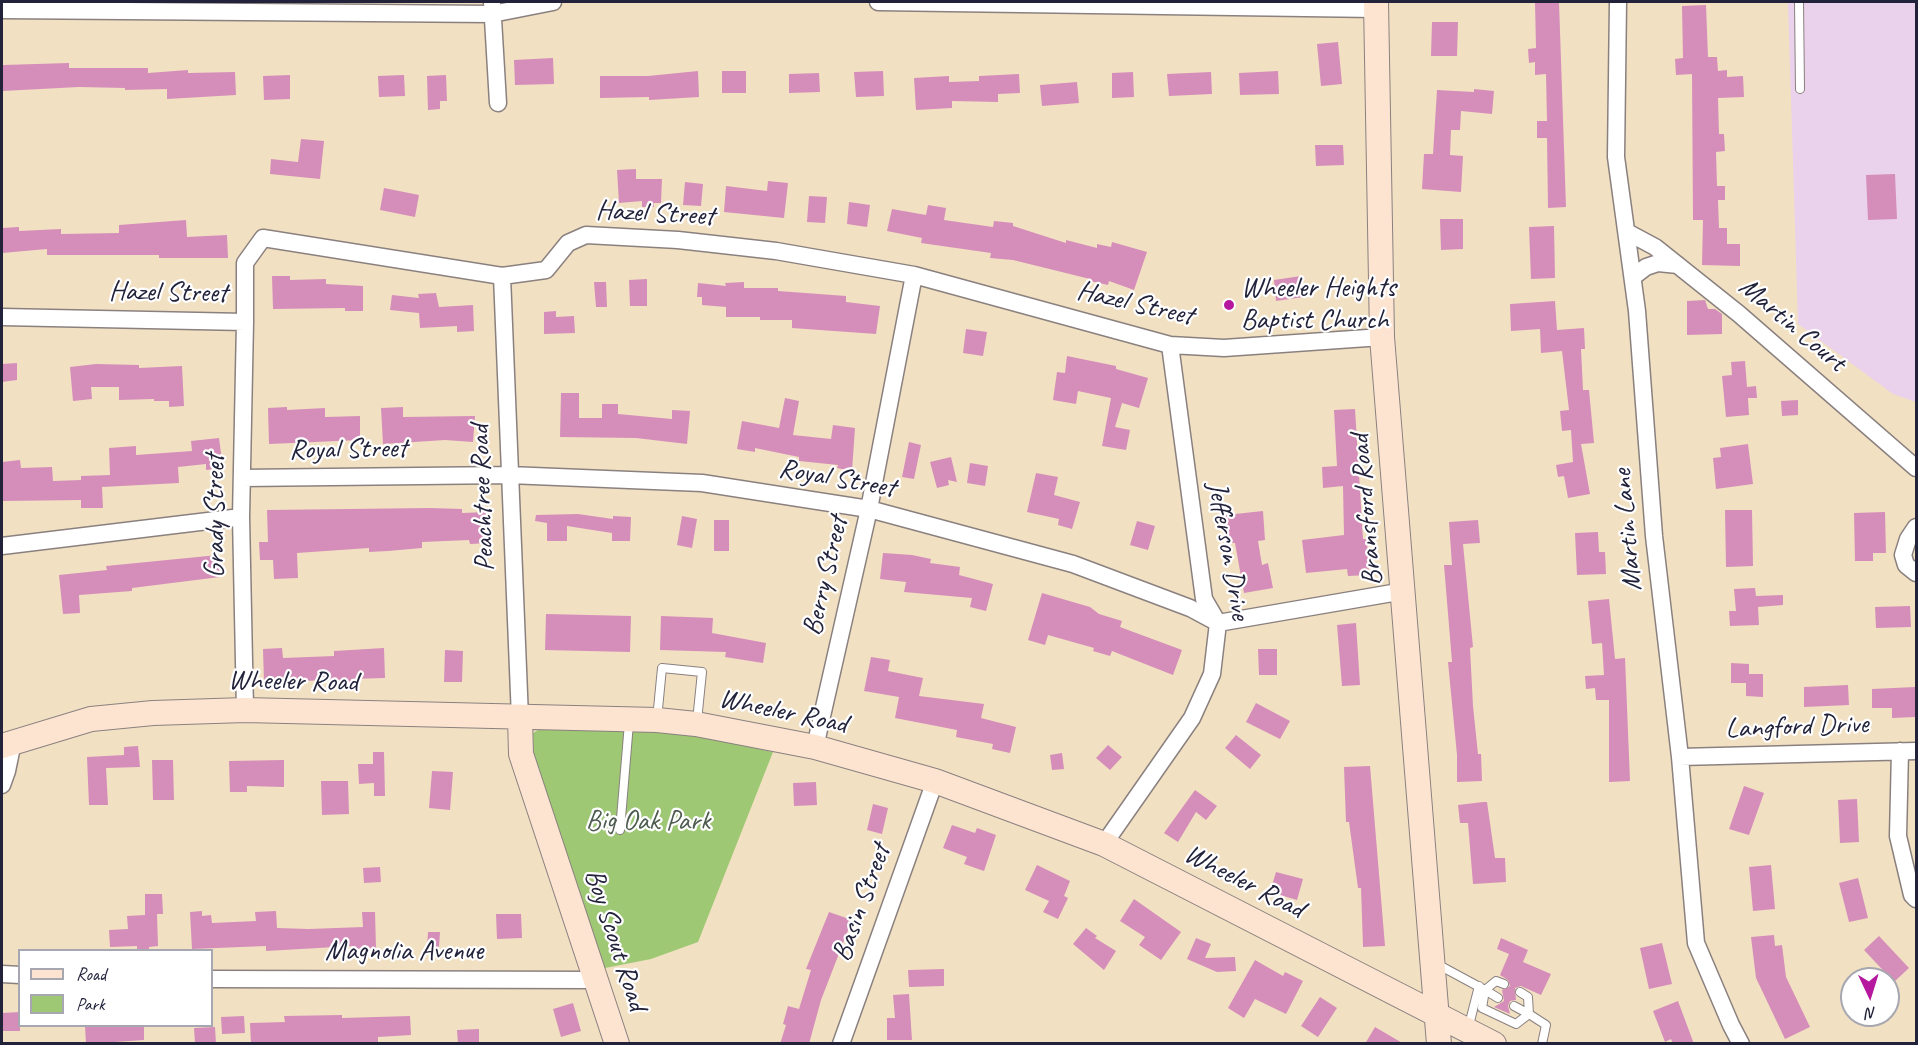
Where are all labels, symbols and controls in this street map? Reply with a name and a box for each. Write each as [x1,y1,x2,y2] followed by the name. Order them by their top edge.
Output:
[595,194,715,234] street label: Hazel Street
[1732,271,1852,379] street label: Martin Court
[1241,272,1395,338] place label: Wheeler Heights Baptist Church
[1074,274,1196,334] street label: Hazel Street
[109,275,227,311] street label: Hazel Street
[1222,298,1236,312] marker: Wheeler Heights Baptist Church
[464,424,502,572] street label: Peachtree Road
[289,432,407,468] street label: Royal Street
[1344,433,1390,587] street label: Bransford Road
[776,452,898,506] street label: Royal Street
[199,454,233,578] street label: Grady Street
[1606,468,1650,592] street label: Martin Lane
[1199,479,1257,623] street label: Jefferson Drive
[796,513,856,639] street label: Berry Street
[228,664,358,700] street label: Wheeler Road
[716,682,850,742] street label: Wheeler Road
[1725,708,1869,746] street label: Langford Drive
[586,805,710,839] park label: Big Oak Park
[1179,838,1309,926] street label: Wheeler Road
[825,840,899,966] street label: Basin Street
[576,865,654,1015] street label: Boy Scout Road
[325,935,483,969] street label: Magnolia Avenue
[18,949,213,1027] legend
[76,963,106,985] text: Road
[1840,967,1900,1027] north arrow
[76,993,105,1015] text: Park
[1865,1003,1877,1023] text: N

